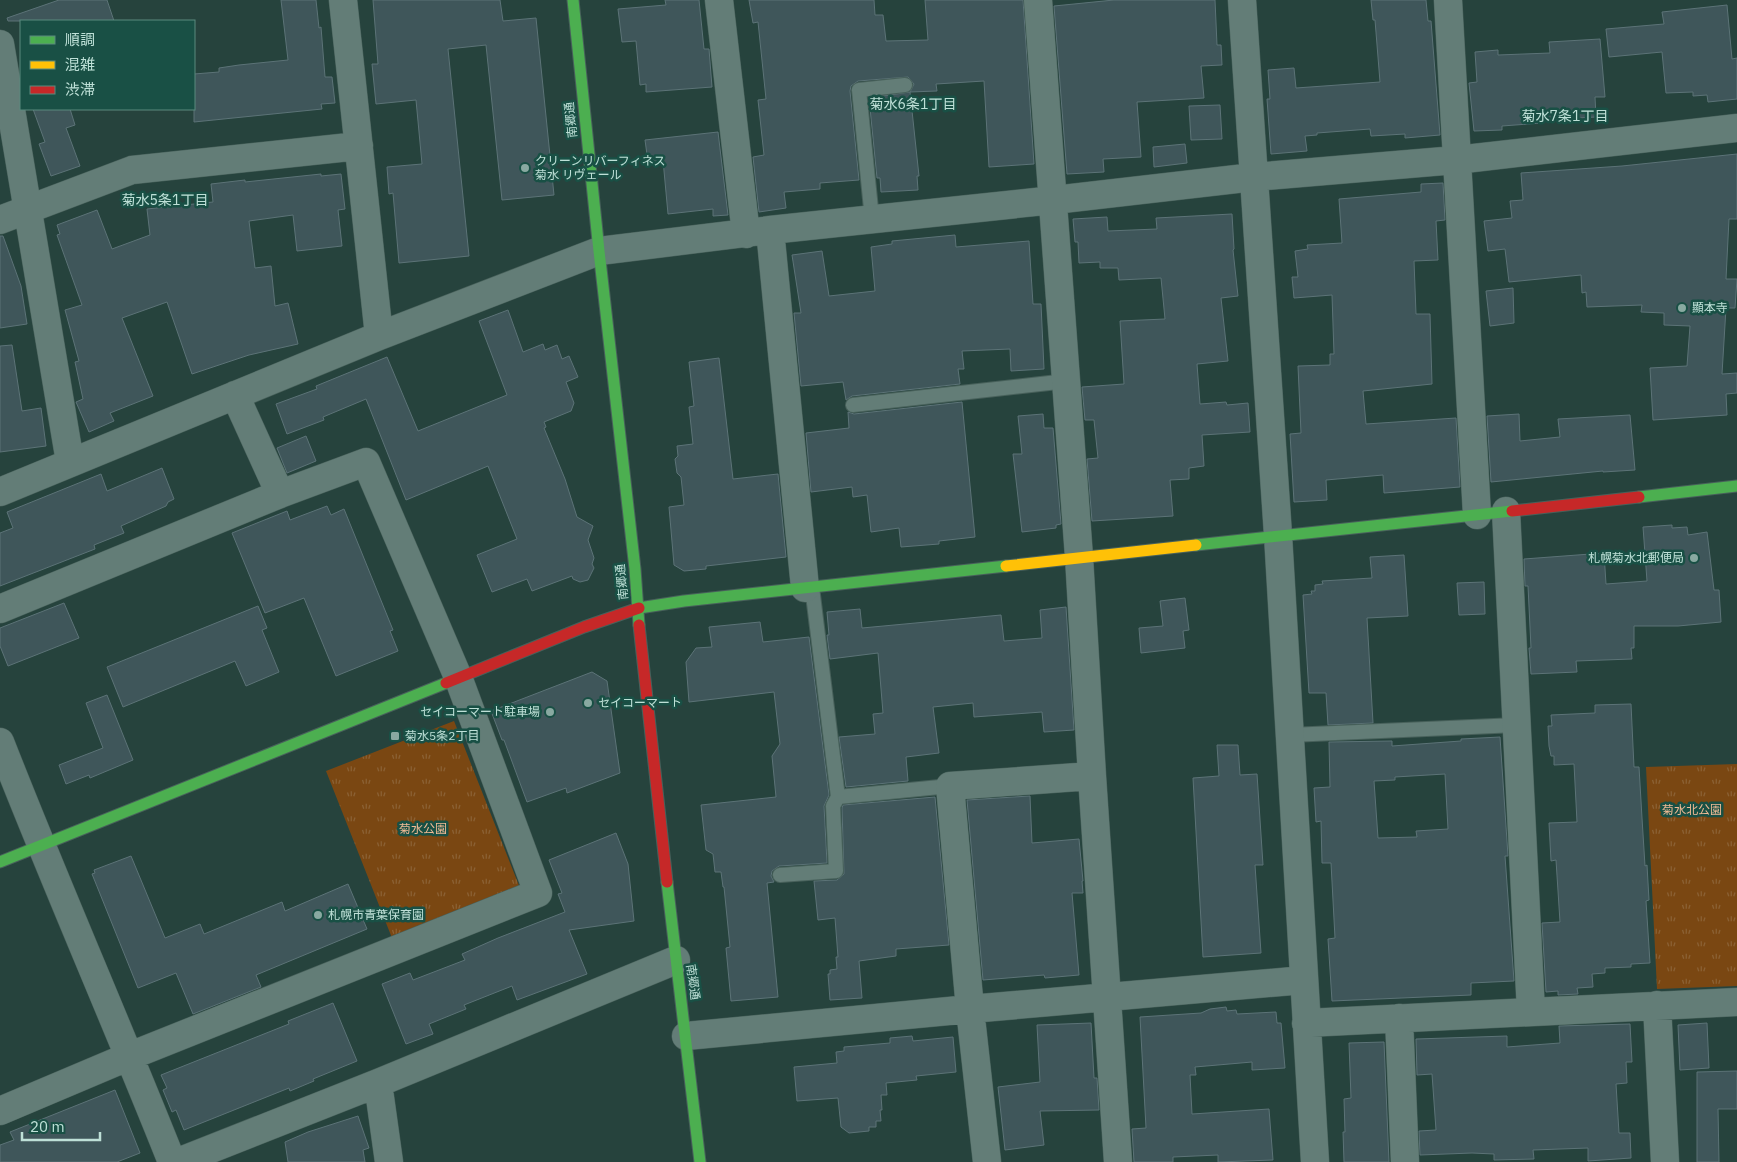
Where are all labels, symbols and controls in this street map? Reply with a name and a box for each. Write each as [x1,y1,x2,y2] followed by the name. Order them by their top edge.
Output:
[20,20,195,110] legend
[65,30,95,49] text: 順調
[65,55,95,74] text: 混雑
[65,80,95,99] text: 渋滞
[870,95,956,113] district label: 菊水6条1丁目
[561,101,580,139] street label: 南郷通
[1522,107,1608,125] district label: 菊水7条1丁目
[535,153,665,182] place label: クリーンリバーフィネス 菊水 リヴェール
[519,162,531,174] marker: クリーンリバーフィネス 菊水 リヴェール
[122,191,208,209] district label: 菊水5条1丁目
[1692,300,1728,315] place label: 顯本寺
[1676,302,1688,314] marker: 顯本寺
[1588,550,1684,565] place label: 札幌菊水北郵便局
[1688,552,1700,564] marker: 札幌菊水北郵便局
[612,563,631,601] street label: 南郷通
[598,695,682,710] place label: セイコーマート
[582,697,594,709] marker: セイコーマート
[420,704,540,719] place label: セイコーマート駐車場
[544,706,556,718] marker: セイコーマート駐車場
[405,728,479,743] place label: 菊水5条2丁目
[389,730,401,742] marker: 菊水5条2丁目
[1662,802,1722,817] park label: 菊水北公園
[399,821,447,836] park label: 菊水公園
[328,907,424,922] place label: 札幌市青葉保育園
[312,909,324,921] marker: 札幌市青葉保育園
[684,963,703,1001] street label: 南郷通
[22,1110,100,1142] scale bar
[30,1117,65,1136] text: 20 m

